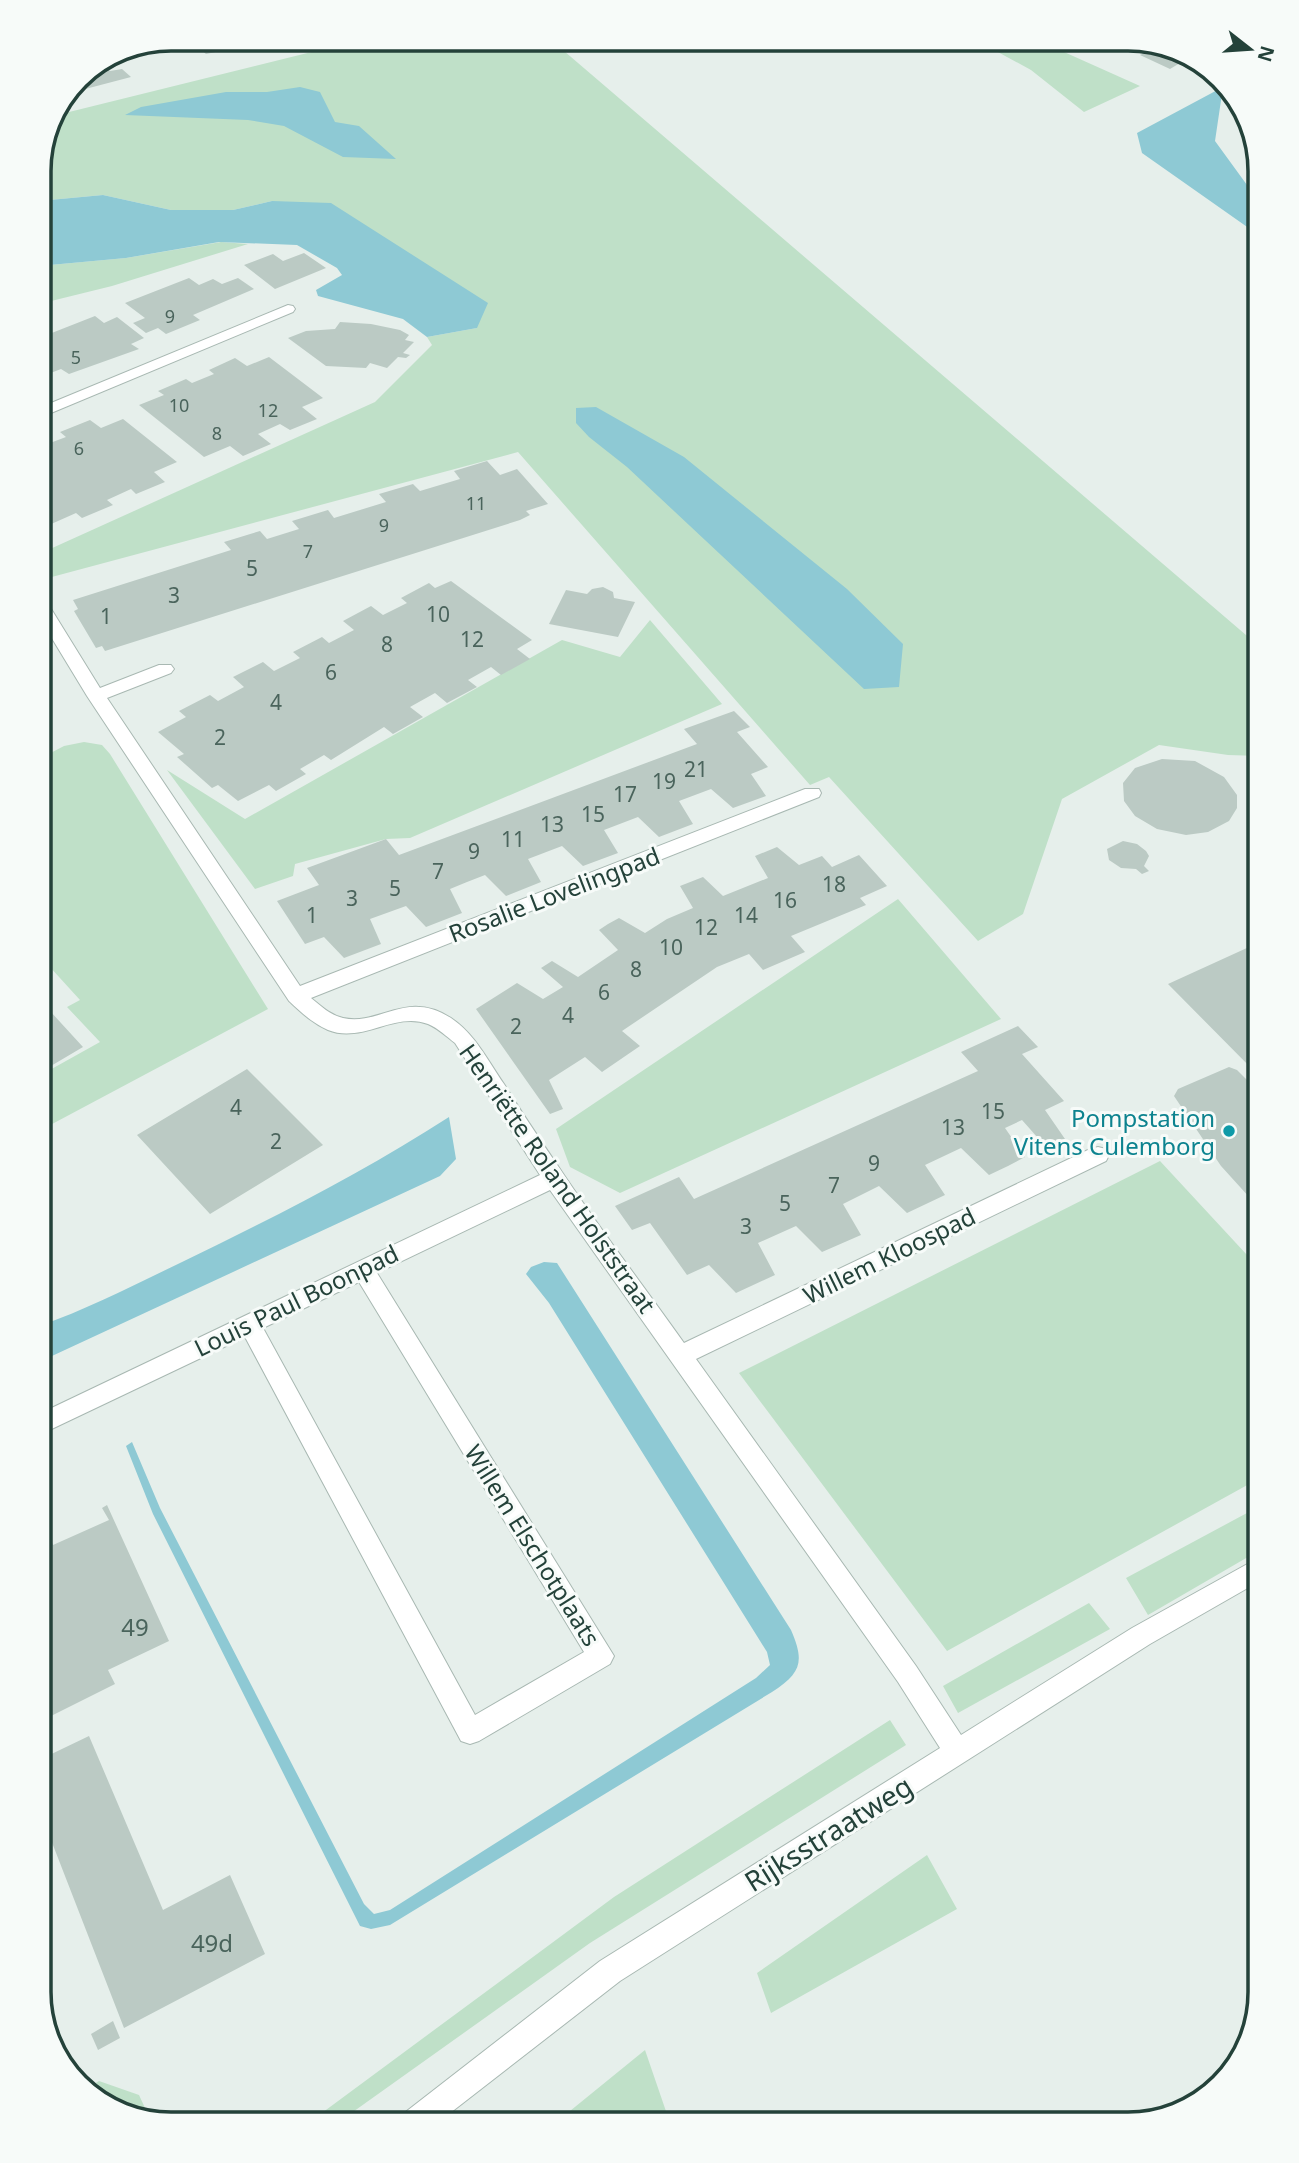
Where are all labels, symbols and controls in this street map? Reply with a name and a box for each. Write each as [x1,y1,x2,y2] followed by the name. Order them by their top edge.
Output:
[1215,14,1285,84] north arrow
[1252,43,1281,65] text: N
[165,304,175,328] house number: 9
[71,345,81,369] house number: 5
[169,393,189,417] house number: 10
[258,398,278,422] house number: 12
[212,421,222,445] house number: 8
[74,436,84,460] house number: 6
[466,491,486,515] house number: 11
[379,513,389,537] house number: 9
[303,539,313,563] house number: 7
[246,554,258,582] house number: 5
[168,581,180,609] house number: 3
[426,600,450,628] house number: 10
[100,602,112,630] house number: 1
[460,625,484,653] house number: 12
[381,630,393,658] house number: 8
[325,658,337,686] house number: 6
[270,688,282,716] house number: 4
[214,723,226,751] house number: 2
[684,755,708,783] house number: 21
[652,767,676,795] house number: 19
[613,780,637,808] house number: 17
[581,800,605,828] house number: 15
[540,810,564,838] house number: 13
[501,825,525,853] house number: 11
[468,837,480,865] house number: 9
[444,838,664,950] street label: Rosalie Lovelingpad
[432,857,444,885] house number: 7
[822,870,846,898] house number: 18
[389,874,401,902] house number: 5
[346,884,358,912] house number: 3
[773,886,797,914] house number: 16
[306,901,318,929] house number: 1
[734,901,758,929] house number: 14
[694,913,718,941] house number: 12
[659,933,683,961] house number: 10
[630,955,642,983] house number: 8
[598,978,610,1006] house number: 6
[562,1001,574,1029] house number: 4
[510,1012,522,1040] house number: 2
[452,1037,664,1319] street label: Henriëtte Roland Holststraat
[230,1093,242,1121] house number: 4
[981,1097,1005,1125] house number: 15
[1014,1101,1215,1162] place label: Pompstation Vitens Culemborg
[941,1113,965,1141] house number: 13
[1221,1123,1237,1139] marker: Pompstation Vitens Culemborg
[270,1127,282,1155] house number: 2
[868,1149,880,1177] house number: 9
[828,1171,840,1199] house number: 7
[779,1189,791,1217] house number: 5
[797,1199,981,1311] street label: Willem Kloospad
[740,1212,752,1240] house number: 3
[188,1236,404,1364] street label: Louis Paul Boonpad
[458,1438,608,1652] street label: Willem Elschotplaats
[121,1610,149,1643] house number: 49
[737,1766,919,1900] street label: Rijksstraatweg
[191,1926,233,1959] house number: 49d

